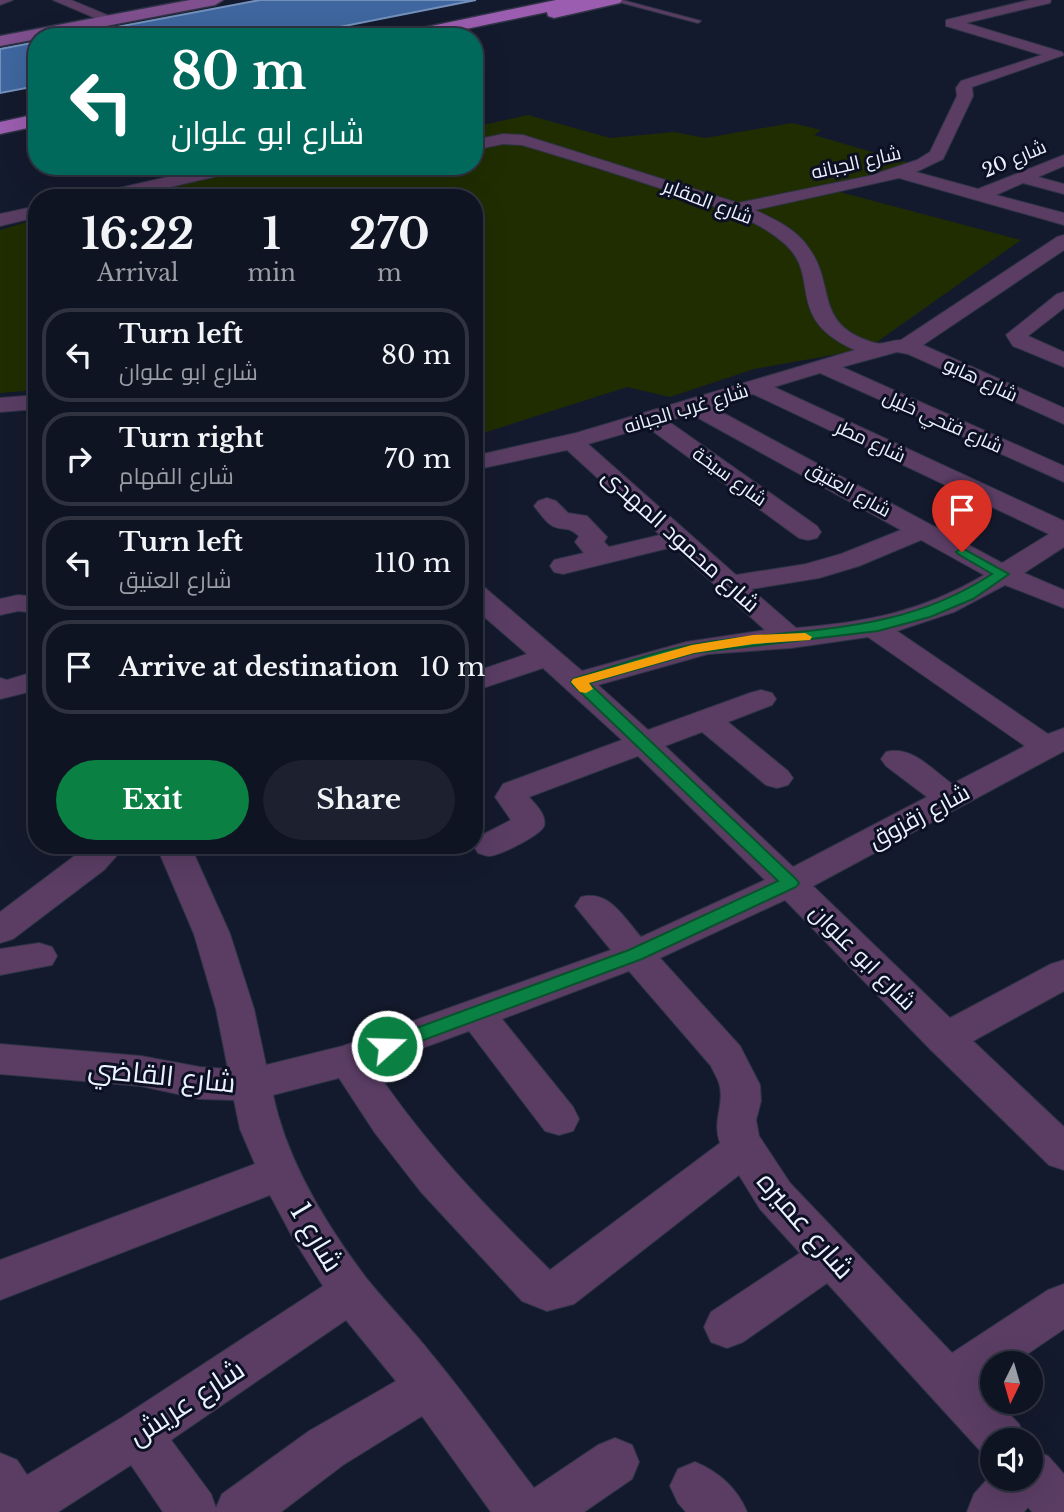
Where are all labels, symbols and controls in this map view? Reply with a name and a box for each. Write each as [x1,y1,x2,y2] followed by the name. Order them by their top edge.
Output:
[171,41,306,102] text: 80 m
[56,56,147,147] icon: left
[171,113,364,153] text: شارع ابو علوان
[979,135,1051,184] street label: شارع 20
[809,141,904,186] street label: شارع الجبانه
[658,174,756,231] street label: شارع المقابر
[81,208,194,260] text: 16:22
[263,208,281,260] text: 1
[349,208,430,260] text: 270
[97,259,179,287] text: Arrival
[248,259,296,287] text: min
[377,259,402,287] text: m
[119,318,243,350] text: Turn left
[60,336,98,374] icon: left
[381,339,451,371] text: 80 m
[939,352,1021,408] street label: شارع هابو
[119,358,258,386] text: شارع ابو علوان
[621,379,752,440] street label: شارع غرب الجبانه
[878,385,1006,461] street label: شارع فتحي خليل
[830,415,909,469] street label: شارع مطر
[119,422,264,454] text: Turn right
[60,440,98,478] icon: right
[687,442,771,513] street label: شارع سيخة
[384,443,451,475] text: 70 m
[802,457,895,524] street label: شارع العتيق
[119,462,234,490] text: شارع الفهام
[595,462,766,620] street label: شارع محمود المهدى
[932,480,992,552] pin
[943,491,981,529] icon: arrive
[119,526,243,558] text: Turn left
[60,544,98,582] icon: left
[374,547,451,579] text: 110 m
[119,566,231,594] text: شارع العتيق
[60,648,98,686] icon: arrive
[119,651,399,683] text: Arrive at destination
[420,651,485,683] text: 10 m
[56,760,249,840] button: Exit
[263,760,455,840] button: Share
[864,778,975,856] street label: شارع زقزوق
[803,898,922,1017] street label: شارع ابو علوان
[350,1009,424,1083] position arrow
[86,1050,237,1104] street label: شارع القاضي
[749,1165,862,1287] street label: شارع عميره
[281,1196,351,1279] street label: شارع 1
[980,1351,1043,1414] north arrow
[980,1351,1043,1491] map controls
[121,1352,252,1454] street label: شارع عريش
[980,1428,1043,1491] button: sound

